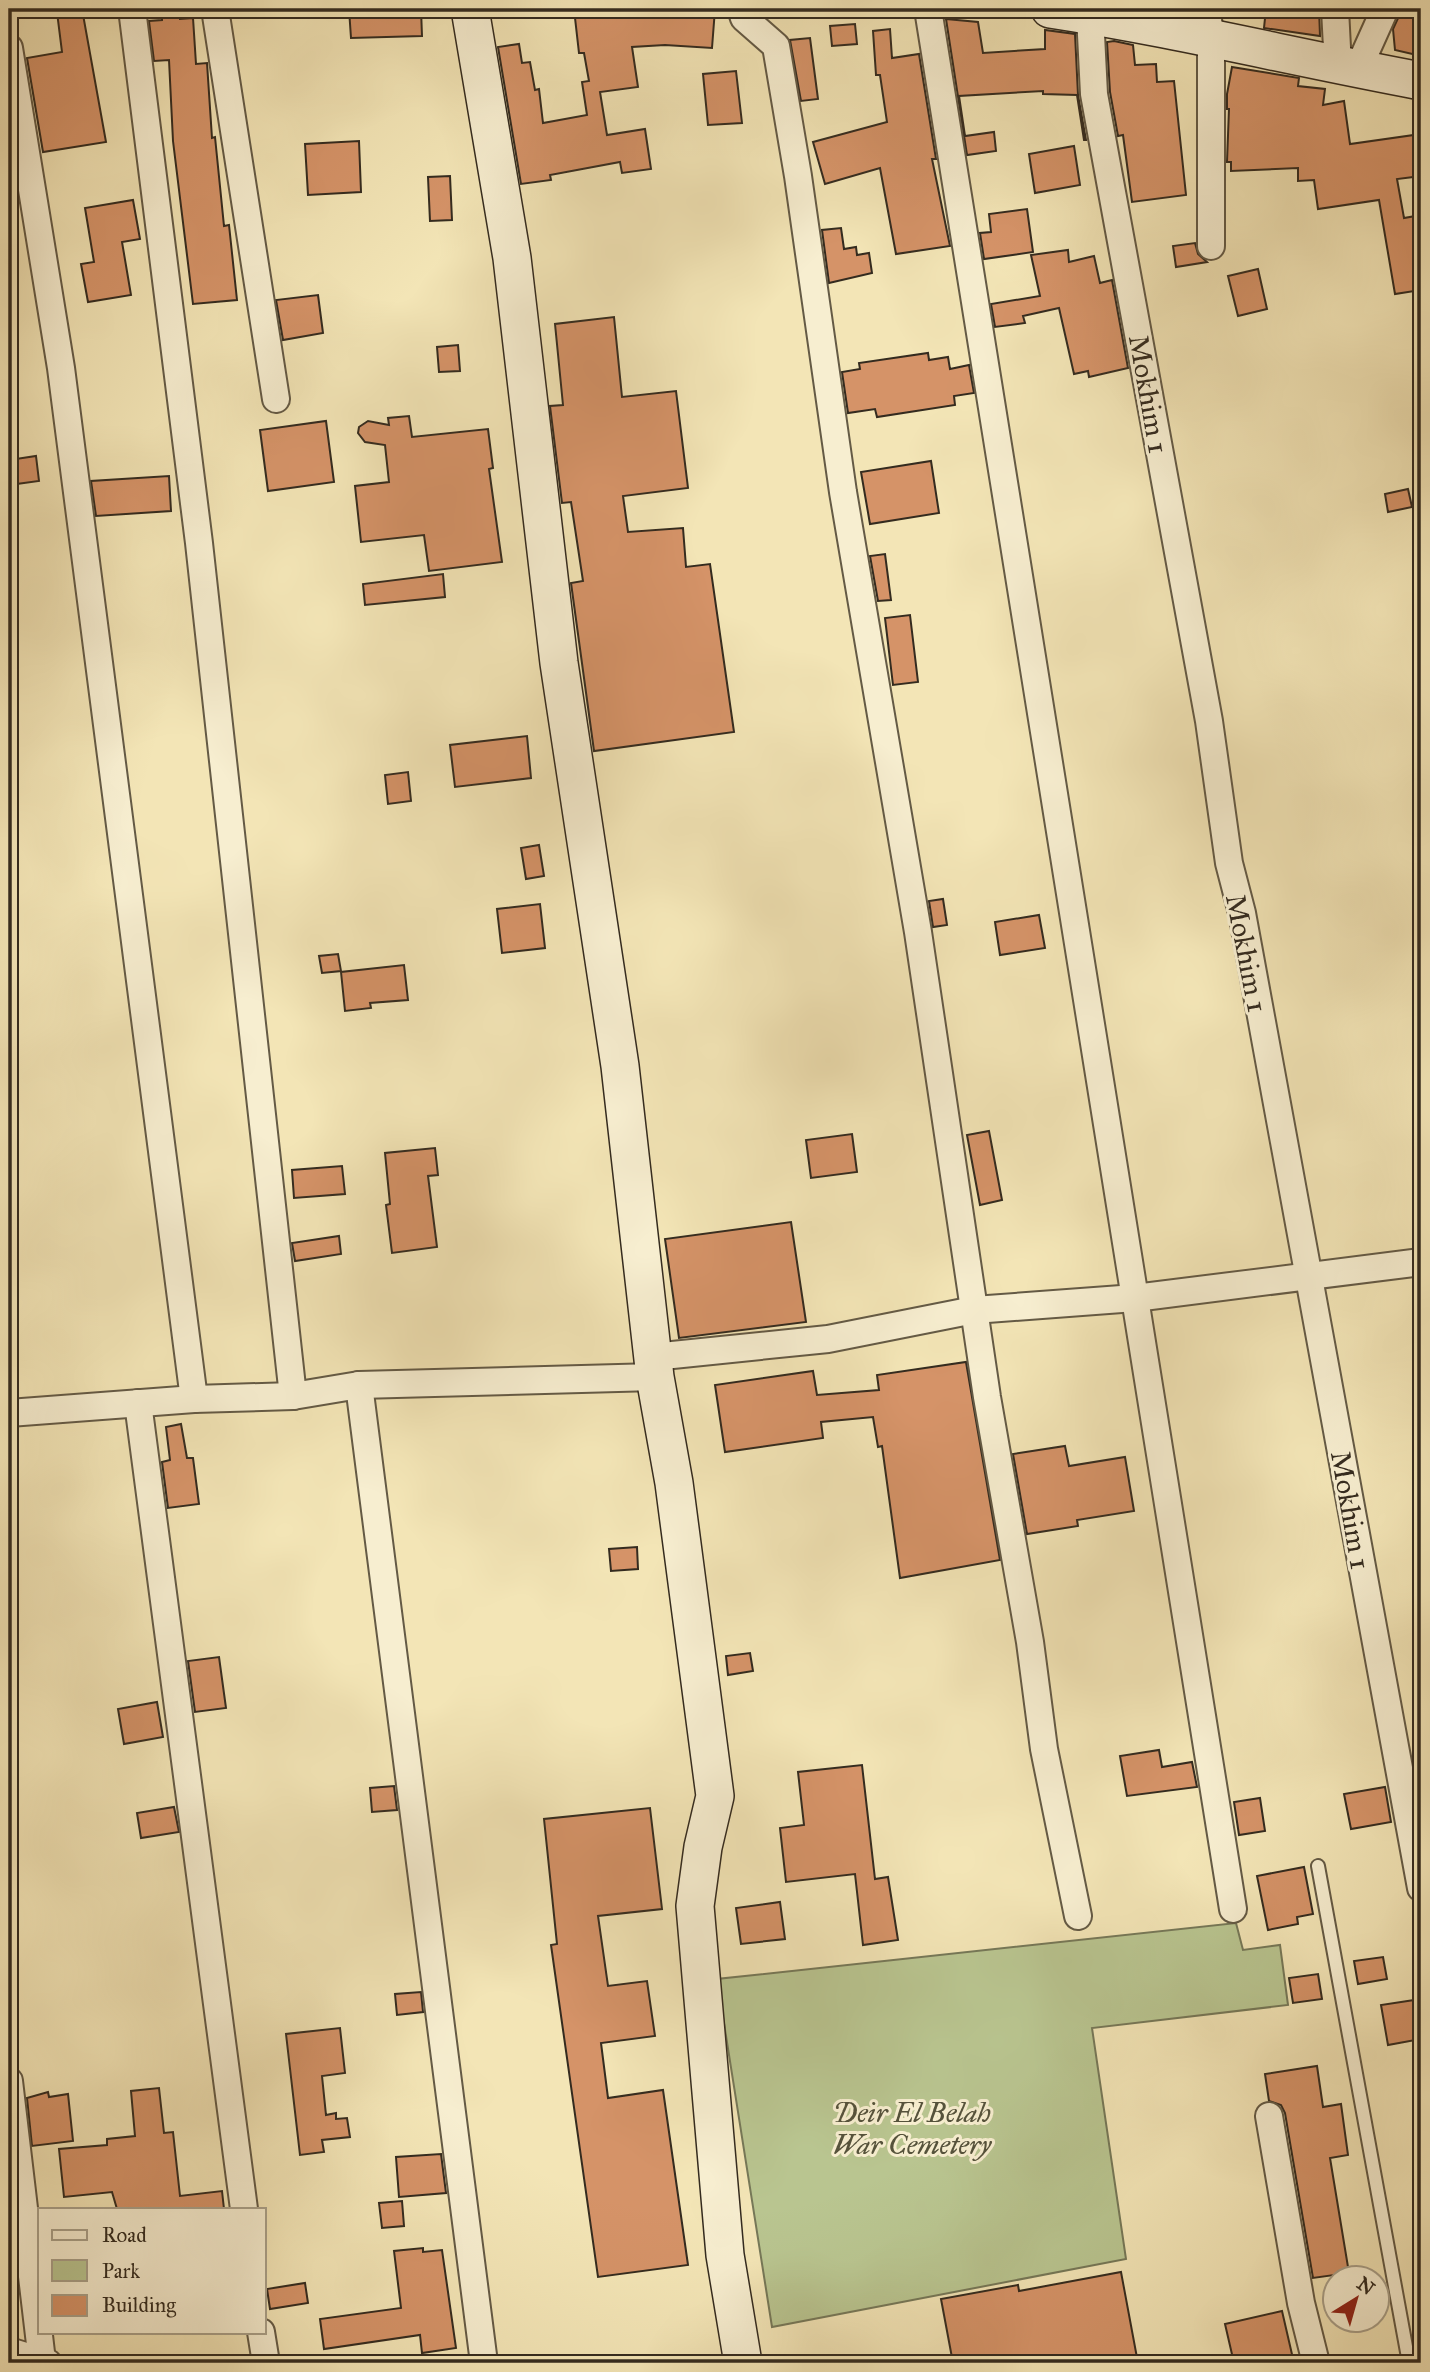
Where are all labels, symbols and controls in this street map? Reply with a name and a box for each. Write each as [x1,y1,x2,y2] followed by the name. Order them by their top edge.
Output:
[1121,332,1176,456] street label: Mokhim 1
[1218,891,1275,1015] street label: Mokhim 1
[1323,1448,1378,1572] street label: Mokhim 1
[833,2095,993,2162] park label: Deir El Belah War Cemetery
[38,2208,266,2334] legend
[102,2222,147,2248] text: Road
[102,2258,140,2284] text: Park
[1322,2264,1392,2334] north arrow
[1353,2272,1379,2300] text: N
[102,2292,176,2318] text: Building

